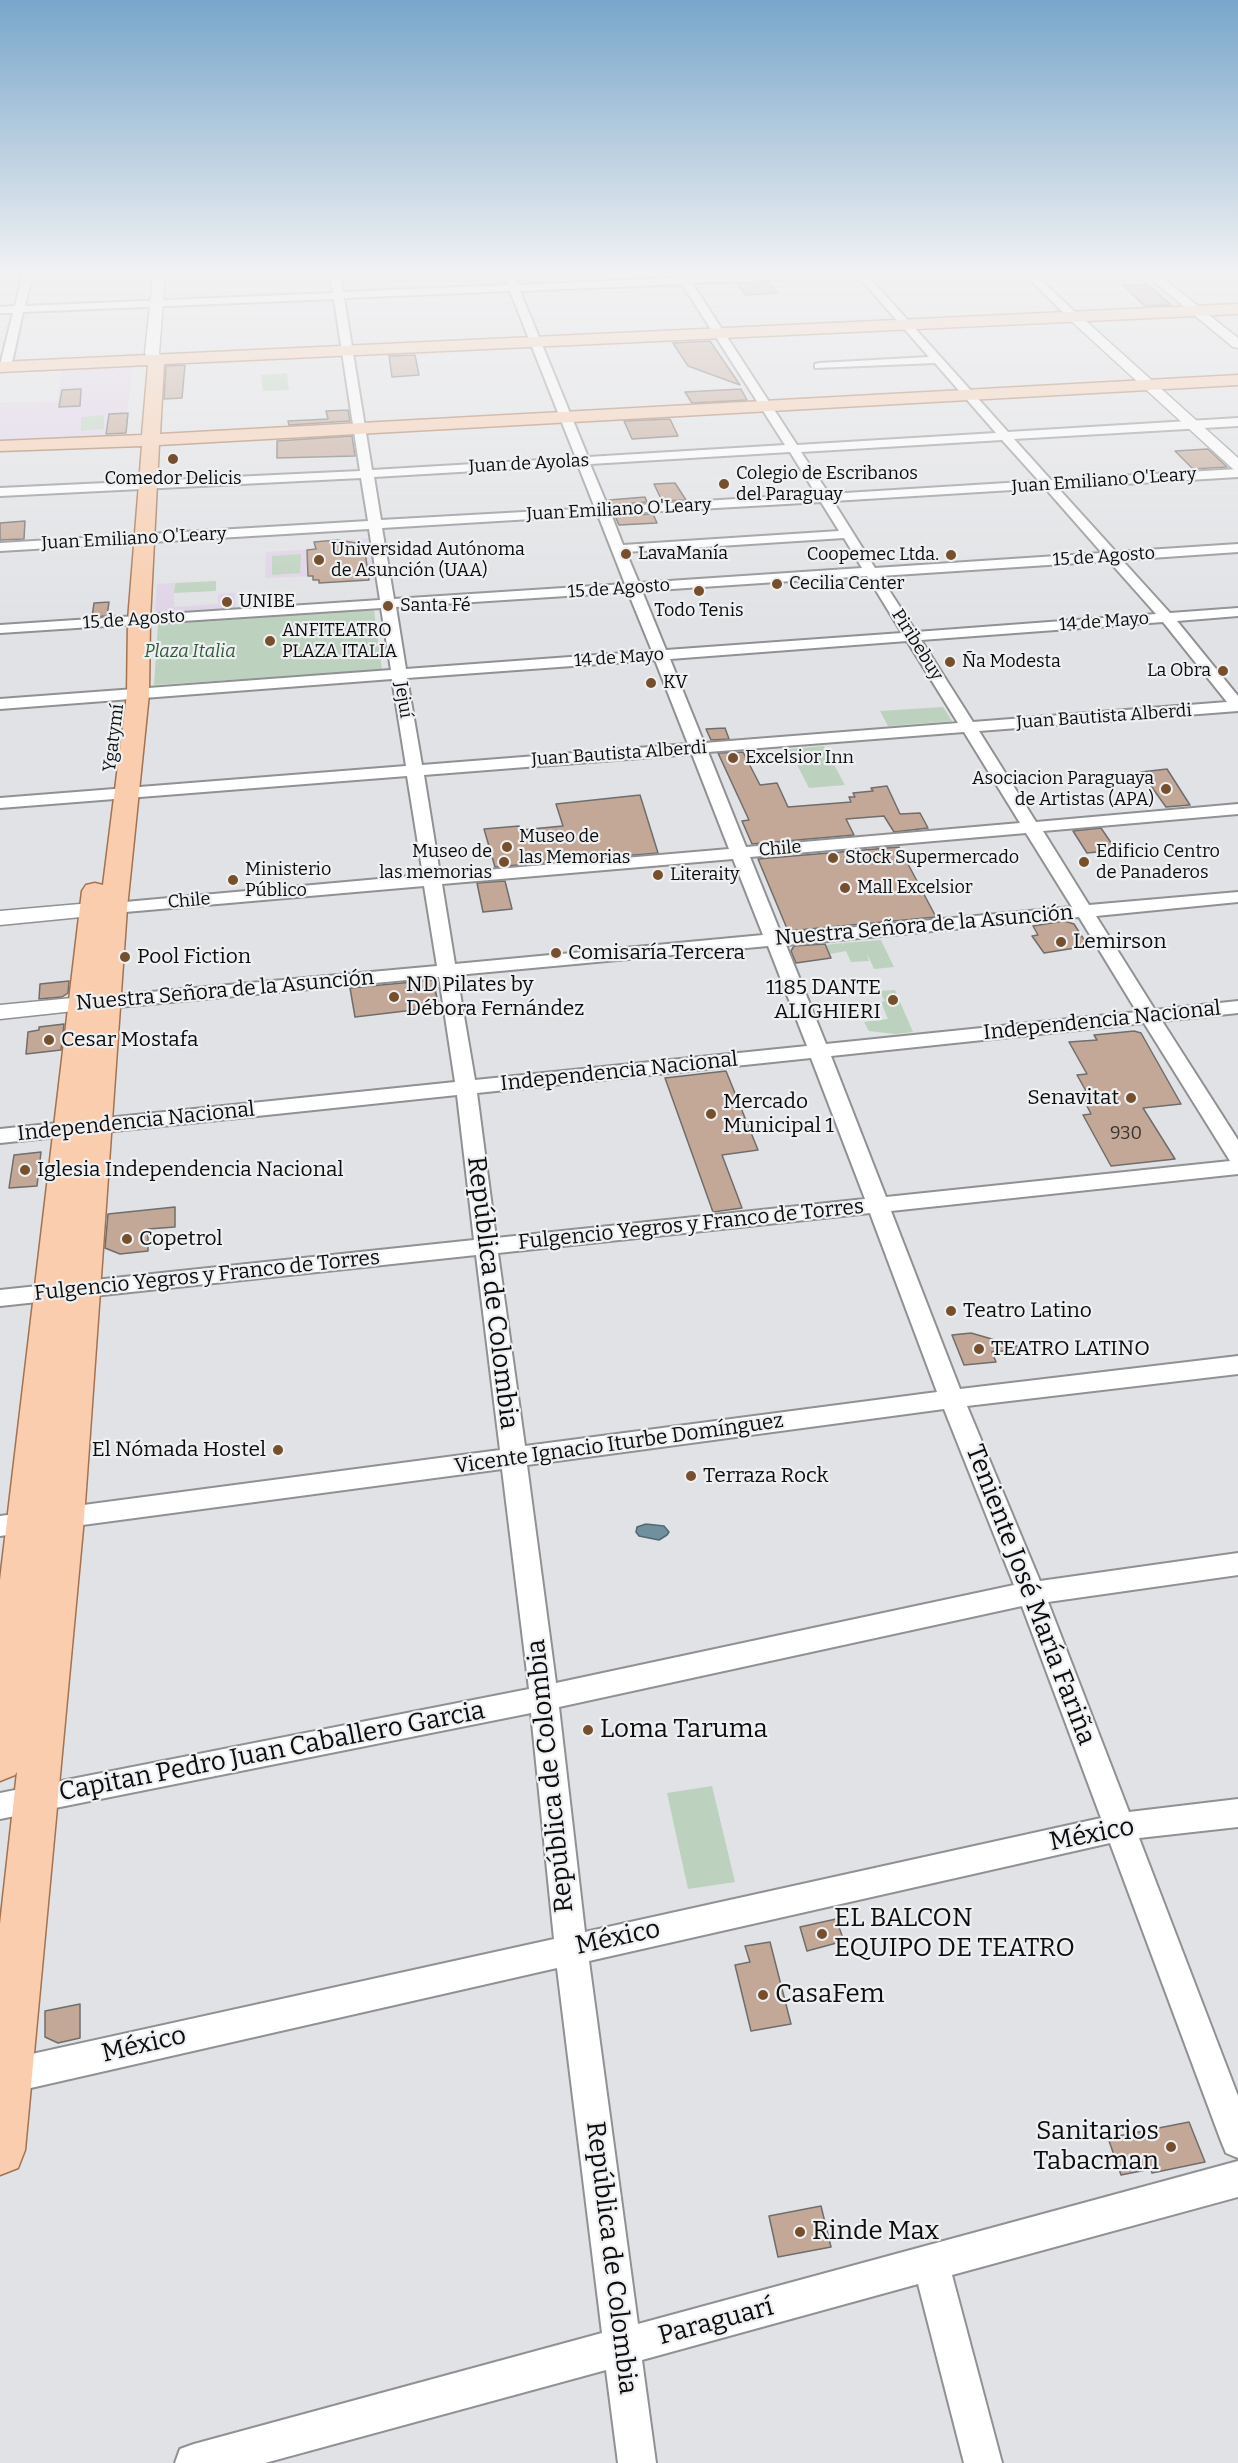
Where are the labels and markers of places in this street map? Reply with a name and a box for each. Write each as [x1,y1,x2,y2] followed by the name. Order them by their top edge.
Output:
[166,452,180,466] marker: Comedor Delicis
[736,463,918,506] place label: Colegio de Escribanos del Paraguay
[104,468,242,490] place label: Comedor Delicis
[717,477,731,491] marker: Colegio de Escribanos del Paraguay
[331,539,525,582] place label: Universidad Autónoma de Asunción (UAA)
[638,543,728,565] place label: LavaManía
[807,544,939,566] place label: Coopemec Ltda.
[619,547,633,561] marker: LavaManía
[944,548,958,562] marker: Coopemec Ltda.
[312,553,326,567] marker: Universidad Autónoma de Asunción (UAA)
[789,573,905,595] place label: Cecilia Center
[770,577,784,591] marker: Cecilia Center
[692,584,706,598] marker: Todo Tenis
[239,591,295,613] place label: UNIBE
[220,595,234,609] marker: UNIBE
[400,595,471,617] place label: Santa Fé
[381,599,395,613] marker: Santa Fé
[654,600,744,622] place label: Todo Tenis
[282,620,397,662] place label: ANFITEATRO PLAZA ITALIA
[263,634,277,648] marker: ANFITEATRO PLAZA ITALIA
[962,651,1061,673] place label: Ña Modesta
[943,655,957,669] marker: Ña Modesta
[1147,660,1211,682] place label: La Obra
[1216,664,1230,678] marker: La Obra
[663,672,688,694] place label: KV
[644,676,658,690] marker: KV
[745,747,854,769] place label: Excelsior Inn
[726,751,740,765] marker: Excelsior Inn
[972,768,1154,810] place label: Asociacion Paraguaya de Artistas (APA)
[1159,782,1173,796] marker: Asociacion Paraguaya de Artistas (APA)
[519,826,630,868] place label: Museo de las Memorias
[500,840,514,854] marker: Museo de las Memorias
[379,841,492,884] place label: Museo de las memorias
[1096,841,1220,884] place label: Edificio Centro de Panaderos
[845,847,1019,869] place label: Stock Supermercado
[826,851,840,865] marker: Stock Supermercado
[497,855,511,869] marker: Museo de las memorias
[1077,855,1091,869] marker: Edificio Centro de Panaderos
[245,859,331,902] place label: Ministerio Público
[670,864,740,886] place label: Literaity
[651,868,665,882] marker: Literaity
[226,873,240,887] marker: Ministerio Público
[857,877,973,899] place label: Mall Excelsior
[838,881,852,895] marker: Mall Excelsior
[1073,929,1167,955] place label: Lemirson
[1054,935,1068,949] marker: Lemirson
[568,940,745,966] place label: Comisaría Tercera
[137,944,251,970] place label: Pool Fiction
[549,946,563,960] marker: Comisaría Tercera
[118,950,132,964] marker: Pool Fiction
[406,972,584,1022] place label: ND Pilates by Débora Fernández
[766,975,881,1025] place label: 1185 DANTE ALIGHIERI
[387,990,401,1004] marker: ND Pilates by Débora Fernández
[886,993,900,1007] marker: 1185 DANTE ALIGHIERI
[61,1027,198,1053] place label: Cesar Mostafa
[42,1033,56,1047] marker: Cesar Mostafa
[1027,1085,1119,1111] place label: Senavitat
[723,1089,834,1139] place label: Mercado Municipal 1
[1124,1091,1138,1105] marker: Senavitat
[704,1107,718,1121] marker: Mercado Municipal 1
[37,1157,343,1183] place label: Iglesia Independencia Nacional
[18,1163,32,1177] marker: Iglesia Independencia Nacional
[139,1226,223,1252] place label: Copetrol
[120,1232,134,1246] marker: Copetrol
[963,1298,1092,1324] place label: Teatro Latino
[944,1304,958,1318] marker: Teatro Latino
[991,1336,1150,1362] place label: TEATRO LATINO
[972,1342,986,1356] marker: TEATRO LATINO
[92,1437,266,1463] place label: El Nómada Hostel
[271,1443,285,1457] marker: El Nómada Hostel
[703,1463,828,1489] place label: Terraza Rock
[684,1469,698,1483] marker: Terraza Rock
[600,1714,768,1746] place label: Loma Taruma
[581,1723,595,1737] marker: Loma Taruma
[834,1903,1075,1964] place label: EL BALCON EQUIPO DE TEATRO
[815,1927,829,1941] marker: EL BALCON EQUIPO DE TEATRO
[775,1979,885,2011] place label: CasaFem
[756,1988,770,2002] marker: CasaFem
[1033,2116,1159,2178] place label: Sanitarios Tabacman
[1164,2140,1178,2154] marker: Sanitarios Tabacman
[812,2216,939,2248] place label: Rinde Max
[793,2225,807,2239] marker: Rinde Max

